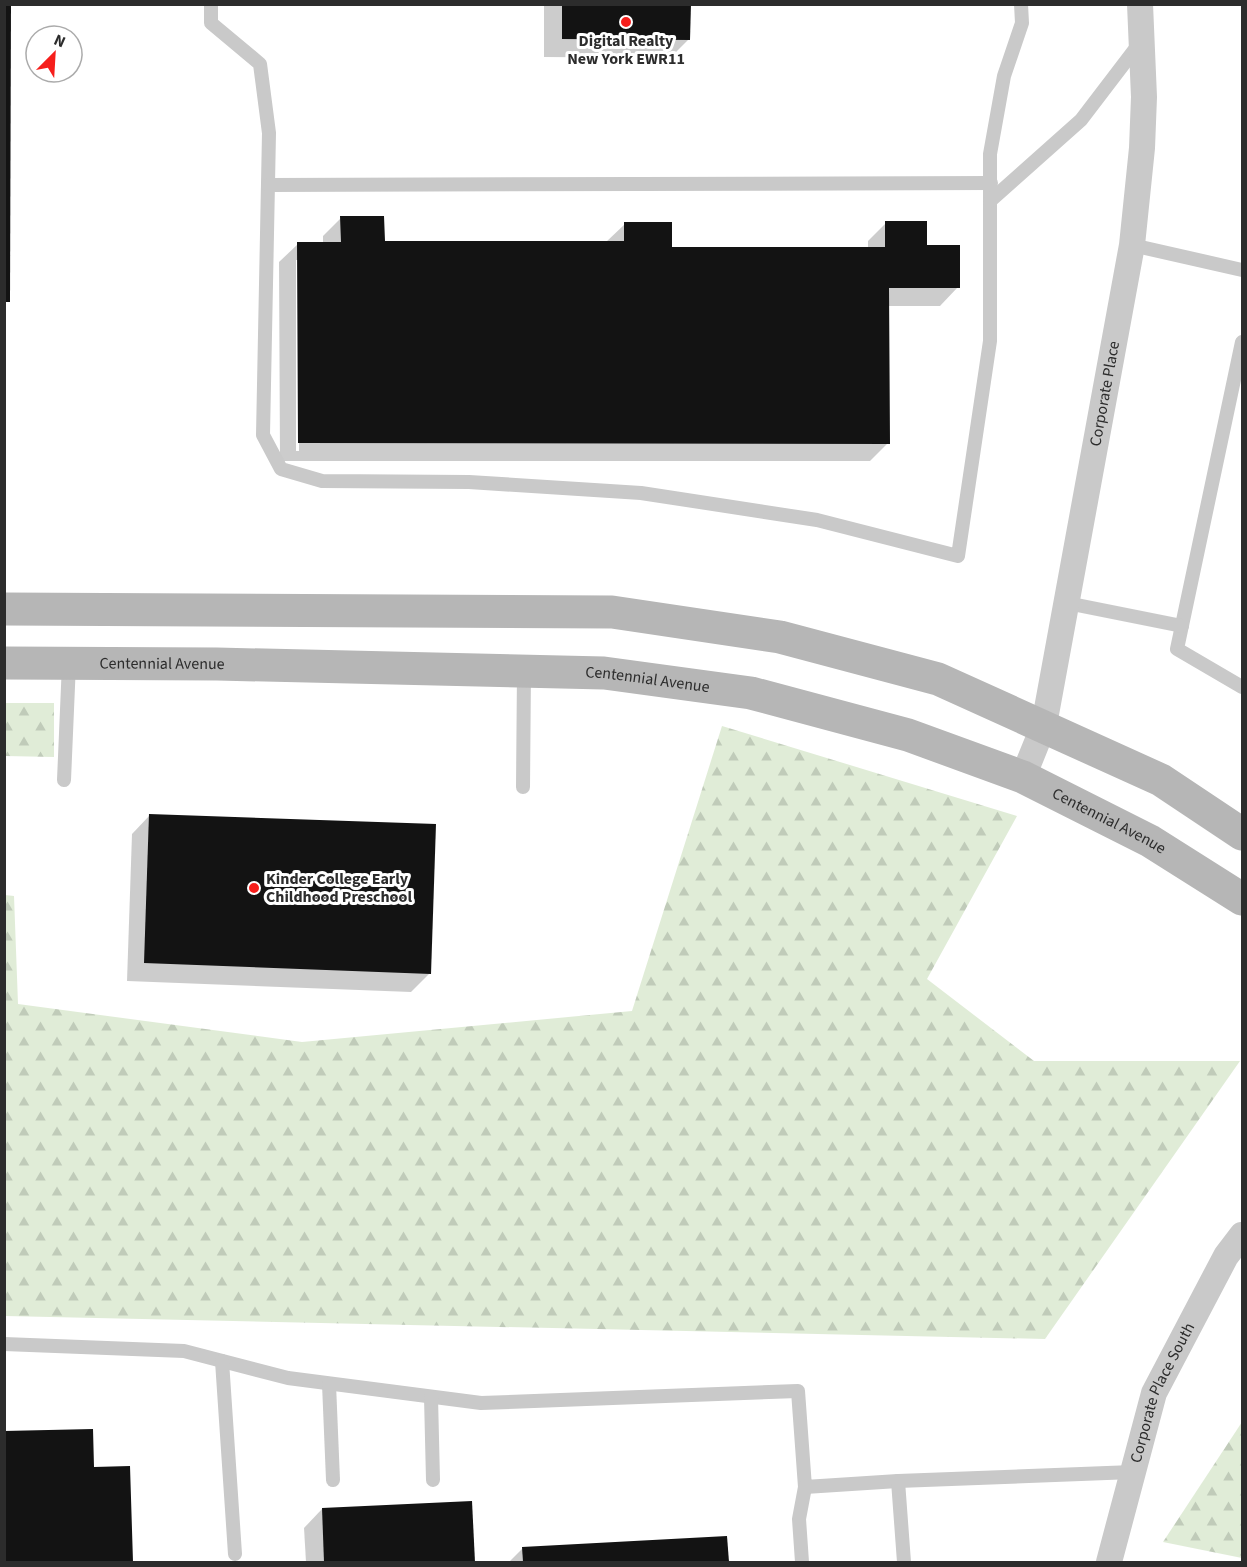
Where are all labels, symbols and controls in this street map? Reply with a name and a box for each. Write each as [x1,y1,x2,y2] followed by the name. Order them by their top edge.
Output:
[619,15,633,29] marker: Digital Realty New York EWR11
[24,24,84,84] north arrow
[50,29,69,53] text: N
[567,30,685,70] place label: Digital Realty New York EWR11
[1084,339,1125,448] street label: Corporate Place
[99,652,225,675] street label: Centennial Avenue
[585,662,711,698] street label: Centennial Avenue
[1048,782,1170,859] street label: Centennial Avenue
[266,868,412,908] place label: Kinder College Early Childhood Preschool
[247,881,261,895] marker: Kinder College Early Childhood Preschool
[1125,1319,1200,1465] street label: Corporate Place South

